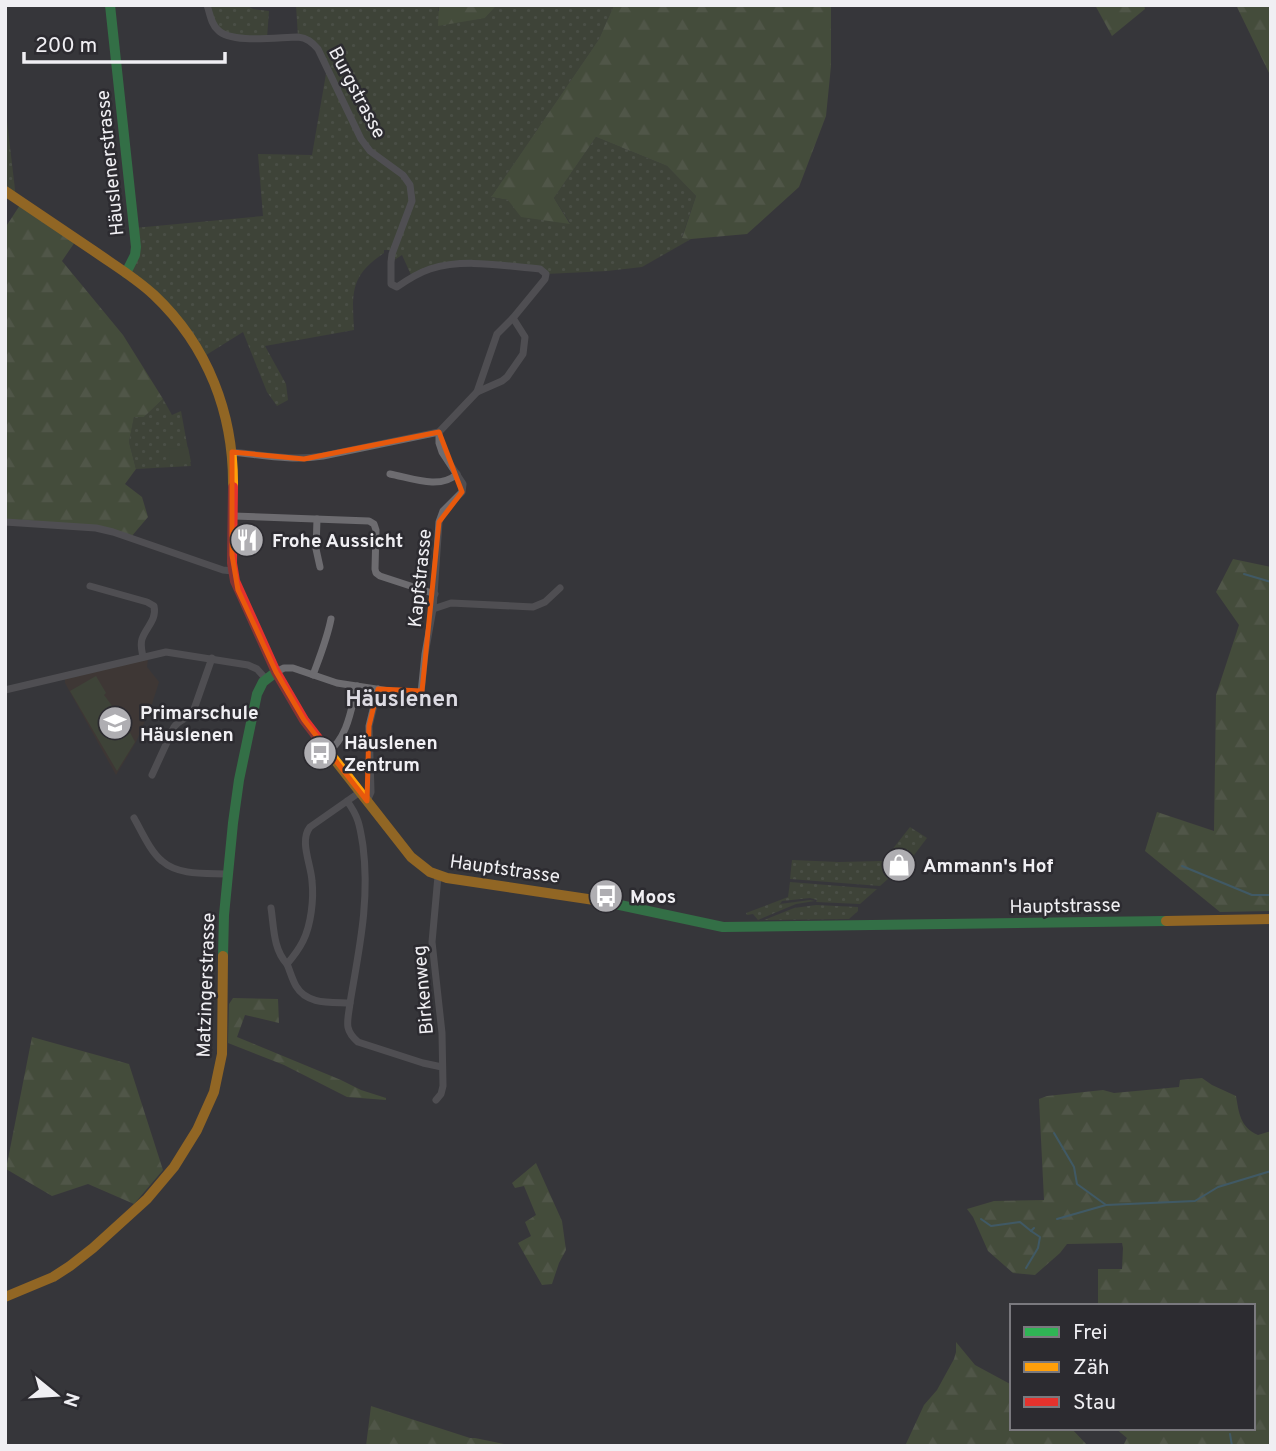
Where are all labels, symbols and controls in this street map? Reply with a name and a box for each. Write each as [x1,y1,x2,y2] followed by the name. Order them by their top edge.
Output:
[24,21,226,65] scale bar
[35,33,97,60] text: 200 m
[322,43,391,143] street label: Burgstrasse
[91,89,131,237] street label: Häuslenerstrasse
[228,521,266,559] restaurant icon: Frohe Aussicht
[404,528,438,629] street label: Kapfstrasse
[272,530,403,554] place label: Frohe Aussicht
[345,686,459,715] district label: Häuslenen
[140,702,259,748] place label: Primarschule Häuslenen
[96,704,134,742] school or university icon: Primarschule Häuslenen
[344,732,438,778] place label: Häuslenen Zentrum
[301,734,339,772] bus stop icon: Häuslenen Zentrum
[880,846,918,884] shop icon: Ammann's Hof
[448,850,561,890] street label: Hauptstrasse
[923,855,1053,879] place label: Ammann's Hof
[587,877,625,915] bus stop icon: Moos
[630,886,676,910] place label: Moos
[1009,894,1121,920] street label: Hauptstrasse
[192,912,222,1058] street label: Matzingerstrasse
[408,944,440,1036] street label: Birkenweg
[1010,1304,1255,1430] legend
[1073,1320,1108,1347] text: Frei
[1073,1355,1110,1382] text: Zäh
[21,1360,91,1430] north arrow
[57,1389,84,1410] text: N
[1073,1390,1116,1417] text: Stau

